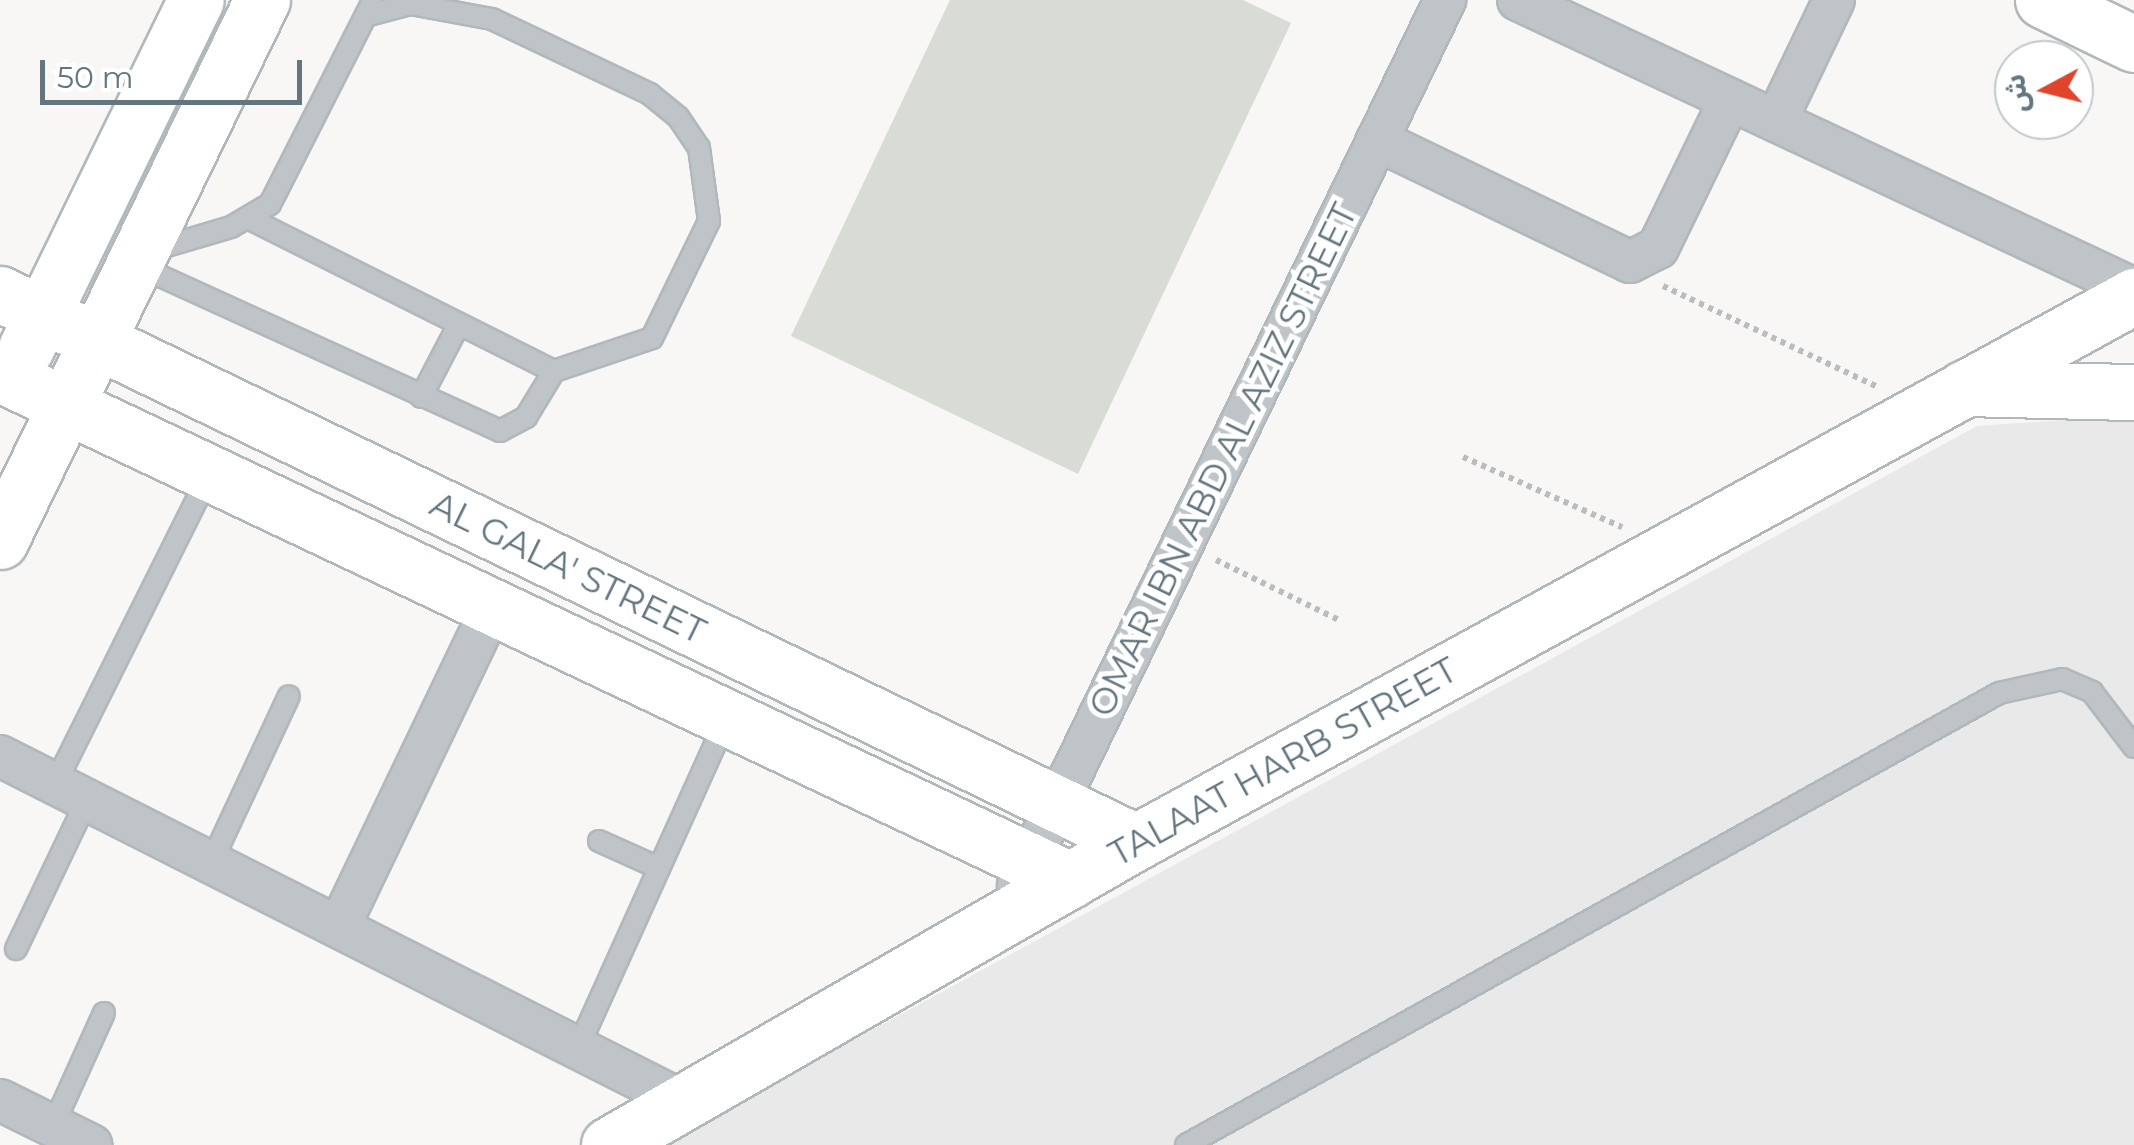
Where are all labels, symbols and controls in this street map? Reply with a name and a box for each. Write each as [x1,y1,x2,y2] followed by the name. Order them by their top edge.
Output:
[45,40,308,102] scale bar
[1994,40,2094,140] north arrow
[57,59,134,96] text: 50 m
[1997,72,2035,115] text: ش
[1080,197,1366,723] street label: OMAR IBN ABD AL AZIZ STREET
[424,483,712,653] street label: AL GALA' STREET
[1102,649,1464,875] street label: TALAAT HARB STREET

